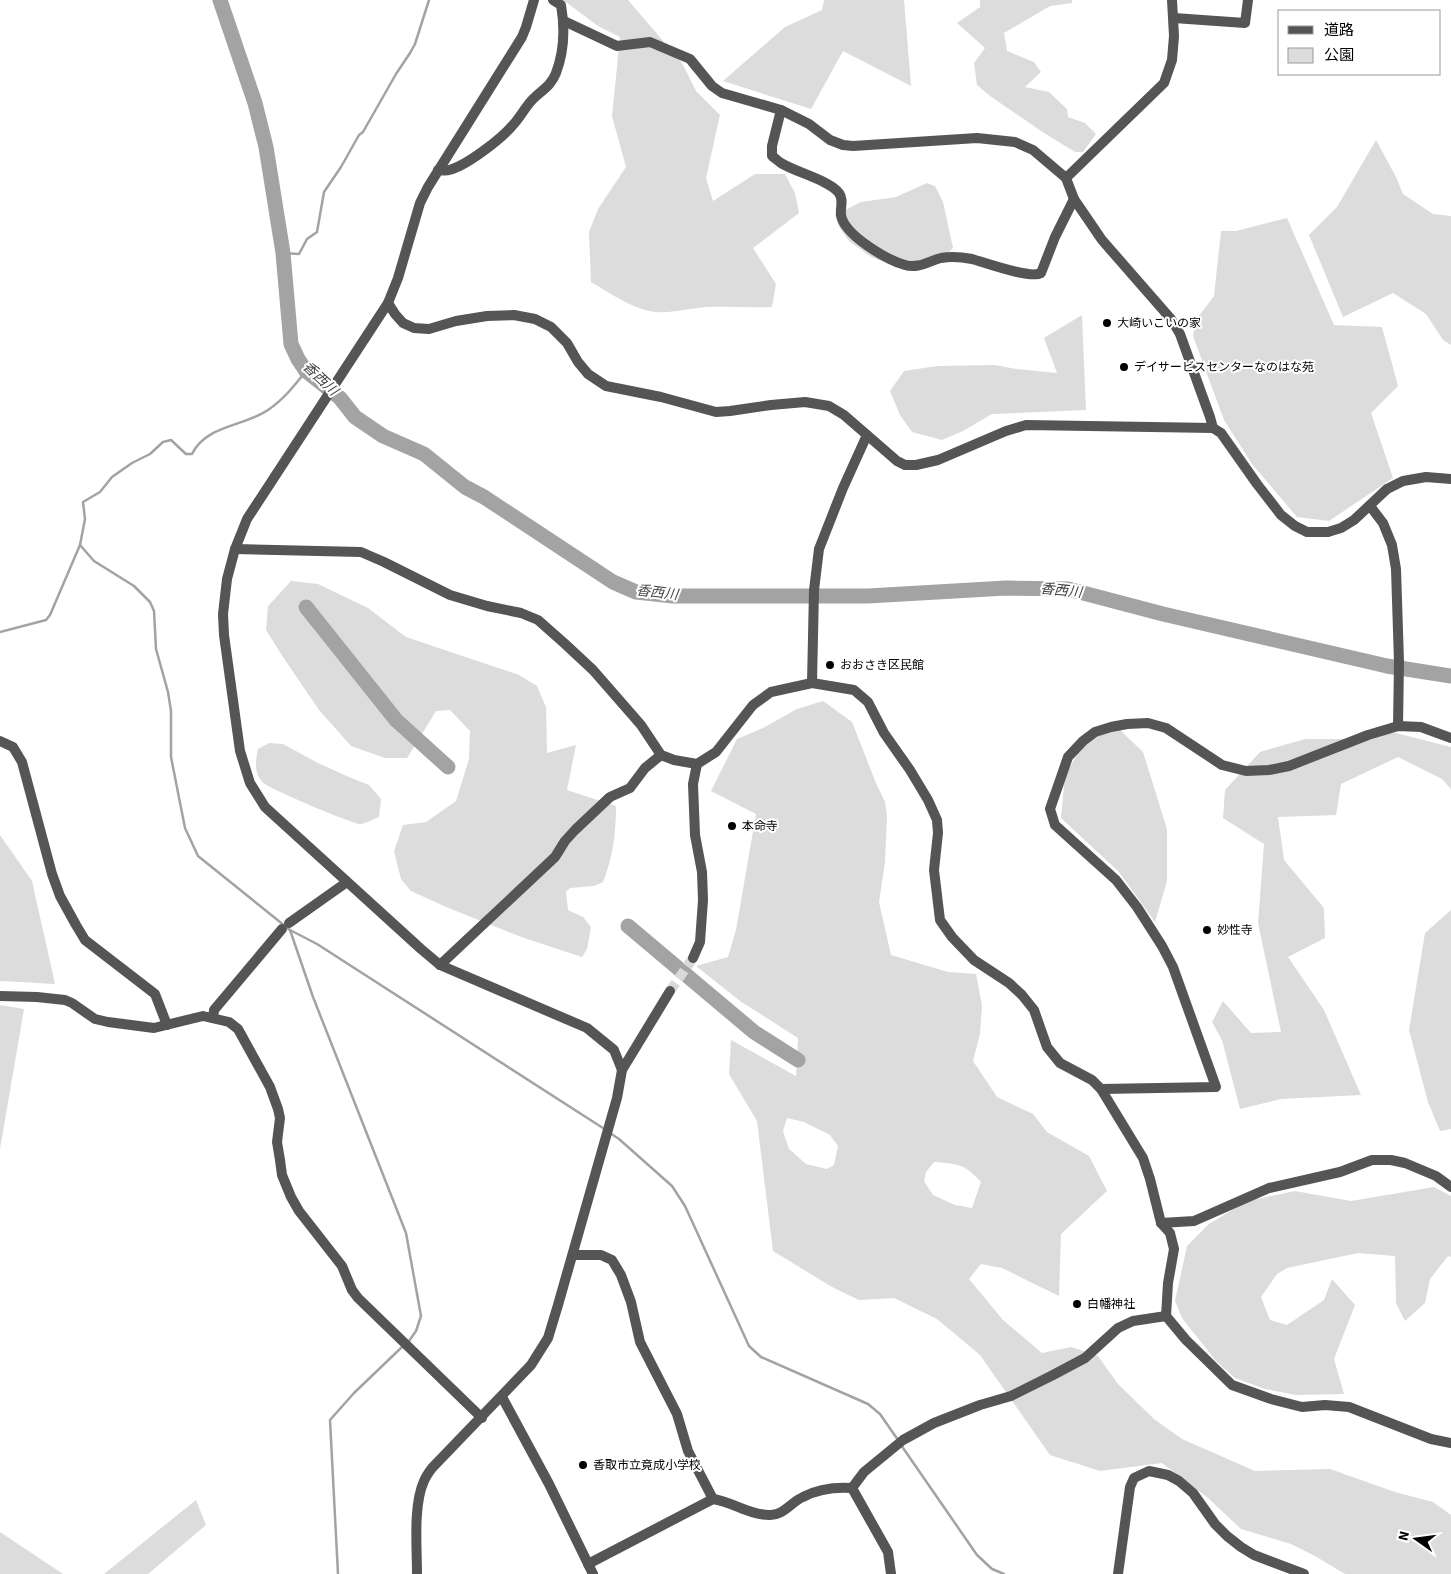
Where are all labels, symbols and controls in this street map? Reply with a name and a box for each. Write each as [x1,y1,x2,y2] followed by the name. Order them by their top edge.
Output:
[1278,10,1441,75] legend
[1324,20,1354,41] text: 道路
[1324,45,1354,66] text: 公園
[1117,315,1201,332] place label: 大崎いこいの家
[1101,317,1113,329] marker: 大崎いこいの家
[298,357,344,402] water label: 香西川
[1134,359,1314,376] place label: デイサービスセンターなのはな苑
[1118,361,1130,373] marker: デイサービスセンターなのはな苑
[1039,579,1085,603] water label: 香西川
[635,581,681,606] water label: 香西川
[840,657,924,674] place label: おおさき区民館
[824,659,836,671] marker: おおさき区民館
[742,818,778,835] place label: 本命寺
[726,820,738,832] marker: 本命寺
[1217,922,1253,939] place label: 妙性寺
[1201,924,1213,936] marker: 妙性寺
[1087,1296,1135,1313] place label: 白幡神社
[1071,1298,1083,1310] marker: 白幡神社
[593,1457,701,1474] place label: 香取市立竟成小学校
[577,1459,589,1471] marker: 香取市立竟成小学校
[1391,1514,1441,1564] north arrow
[1394,1529,1415,1543] text: N

